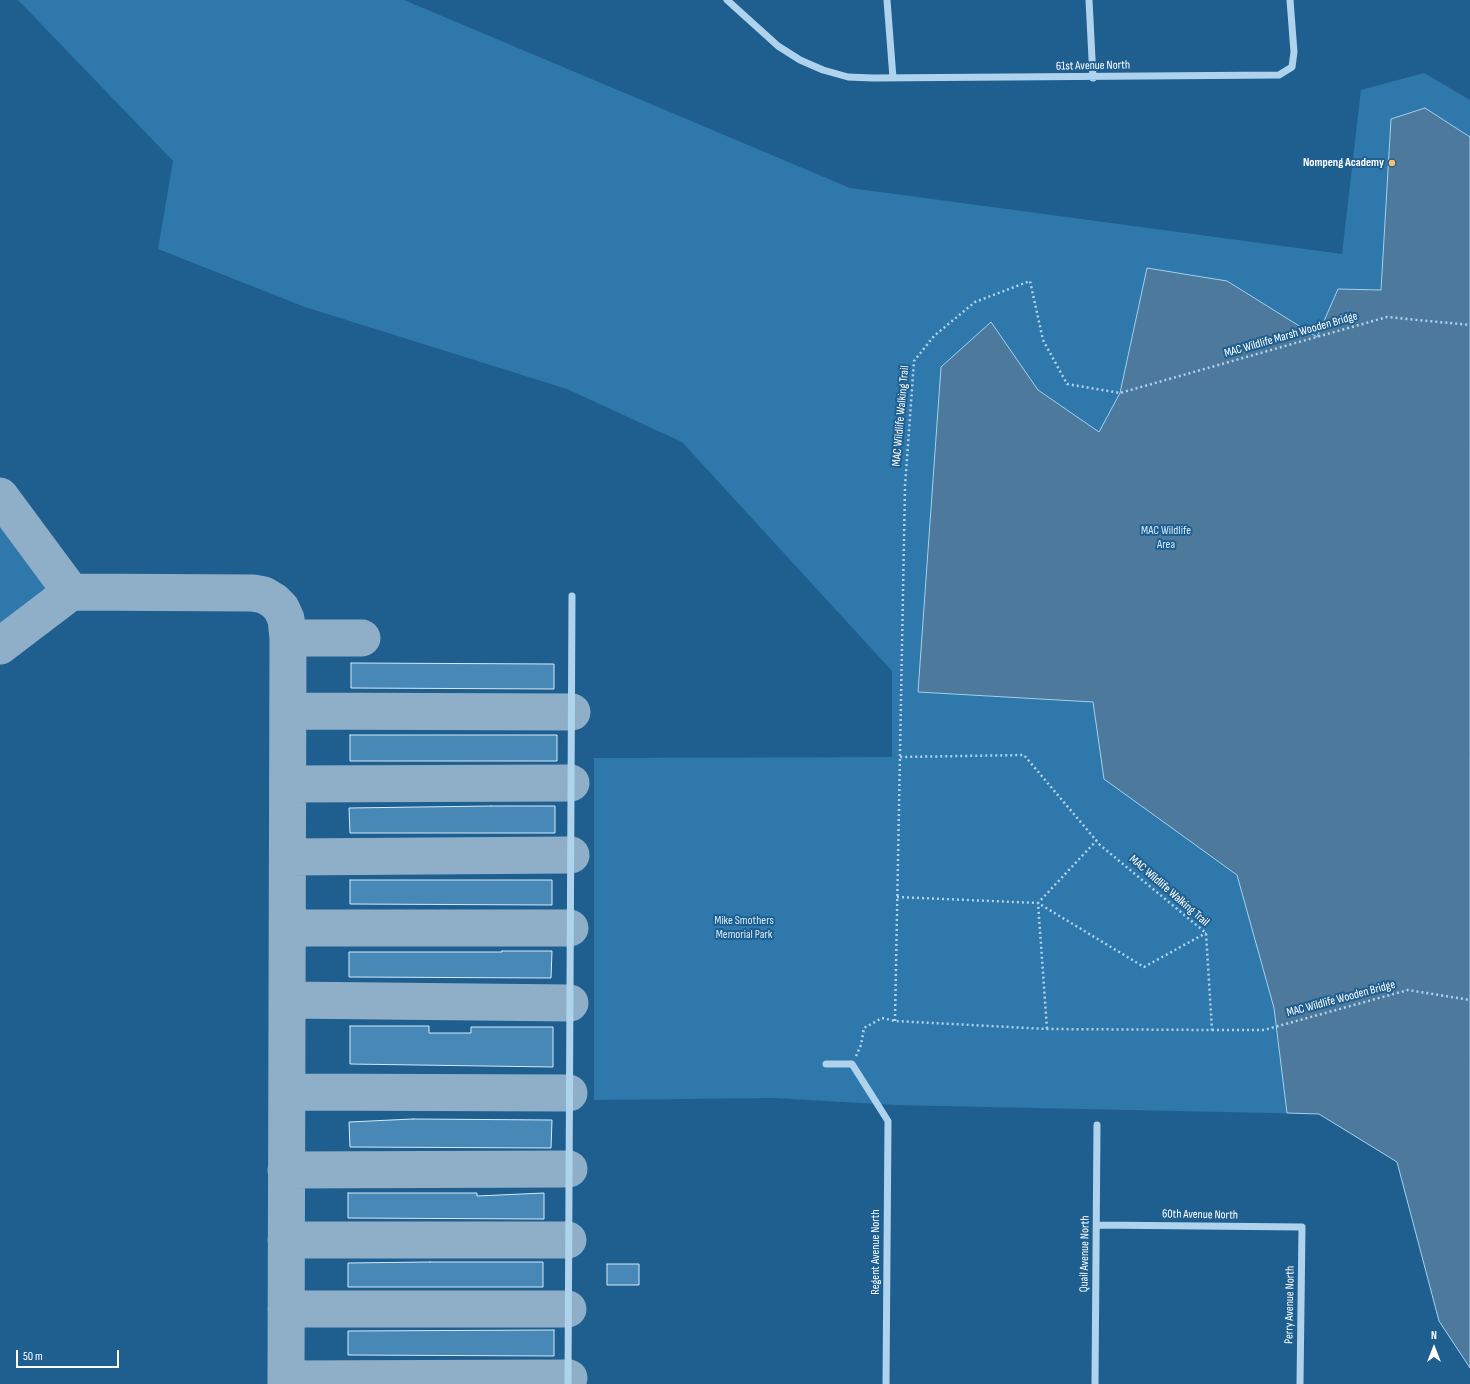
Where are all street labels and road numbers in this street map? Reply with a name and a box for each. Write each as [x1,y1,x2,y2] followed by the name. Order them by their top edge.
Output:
[1056,58,1130,74] street label: 61st Avenue North
[1223,309,1359,361] street label: MAC Wildlife Marsh Wooden Bridge
[889,365,913,467] street label: MAC Wildlife Walking Trail
[1126,852,1212,930] street label: MAC Wildlife Walking Trail
[1285,978,1397,1020] street label: MAC Wildlife Wooden Bridge
[1162,1207,1238,1223] street label: 60th Avenue North
[869,1209,883,1295] street label: Regent Avenue North
[1077,1216,1093,1292] street label: Quail Avenue North
[1282,1266,1298,1344] street label: Perry Avenue North

